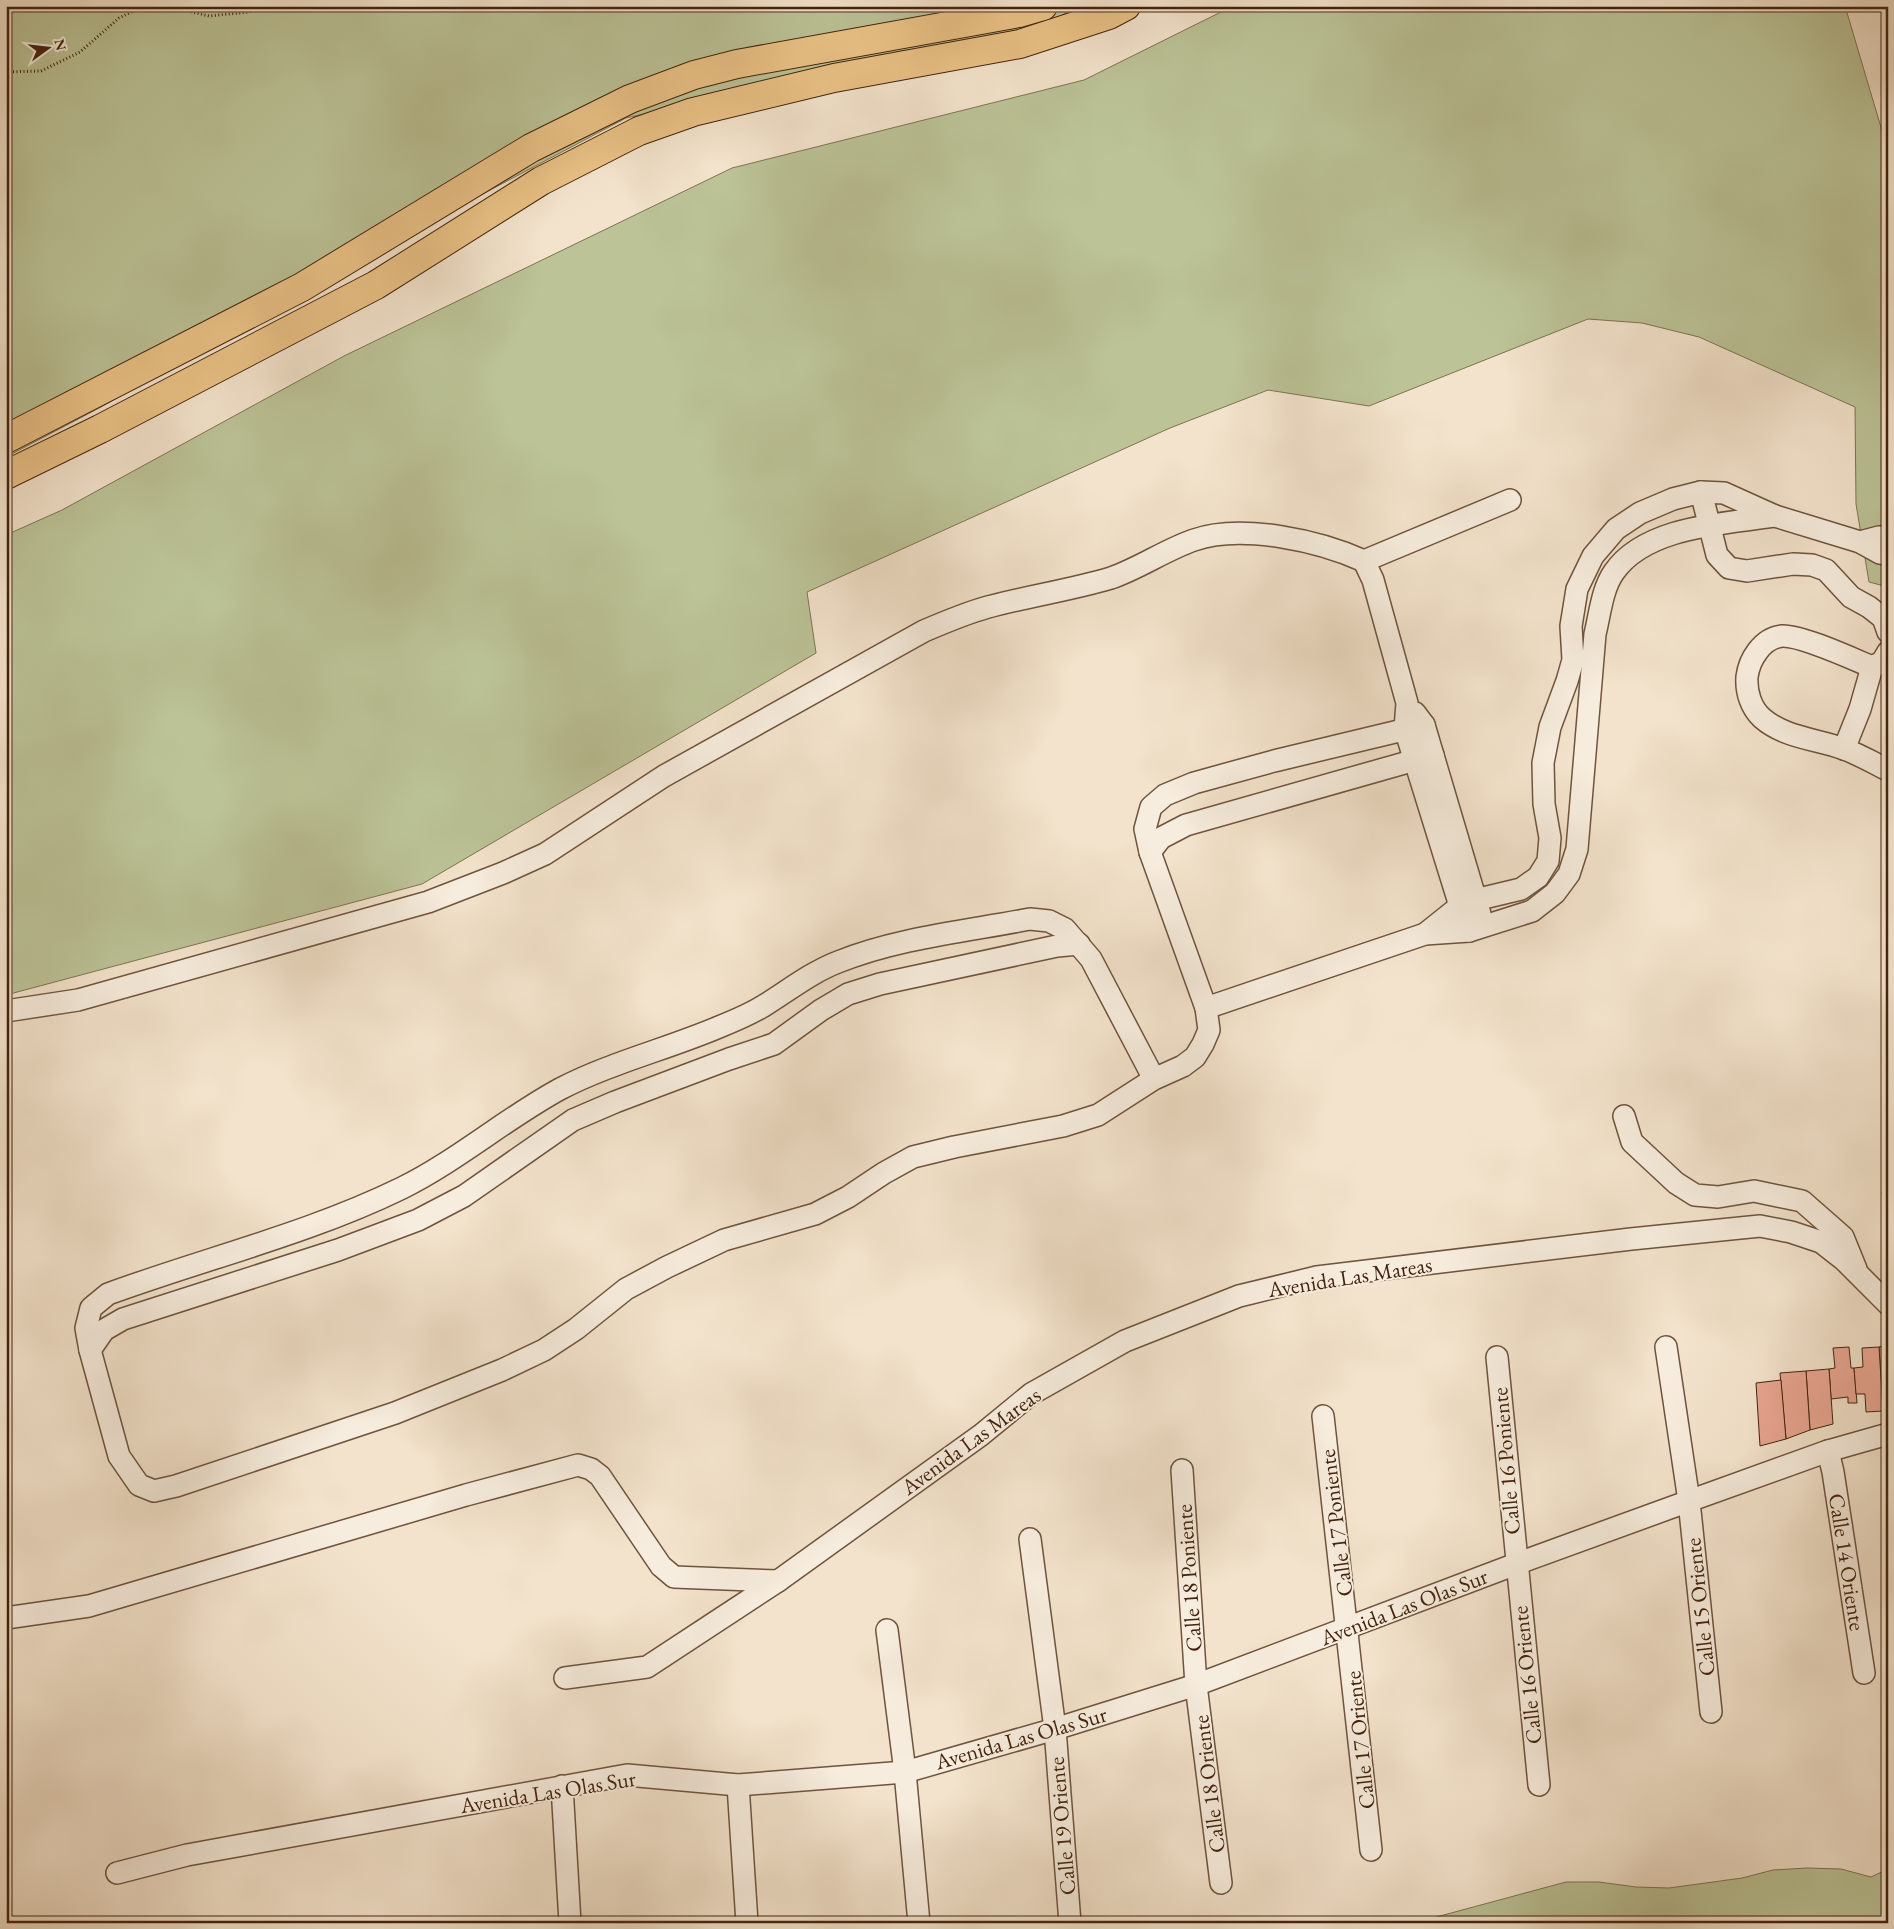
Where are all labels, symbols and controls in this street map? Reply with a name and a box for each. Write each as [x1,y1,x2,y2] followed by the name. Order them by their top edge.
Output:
[22,22,72,72] north arrow
[50,37,71,53] text: N
[1265,1250,1434,1304] street label: Avenida Las Mareas
[895,1381,1047,1502] street label: Avenida Las Mareas
[1485,1386,1527,1536] street label: Calle 16 Poniente
[1313,1447,1359,1598] street label: Calle 17 Poniente
[1822,1491,1872,1633] street label: Calle 14 Oriente
[1169,1503,1209,1653] street label: Calle 18 Poniente
[1678,1536,1722,1677] street label: Calle 15 Oriente
[1315,1561,1493,1653] street label: Avenida Las Olas Sur
[1505,1604,1549,1745] street label: Calle 16 Oriente
[1338,1669,1382,1810] street label: Calle 17 Oriente
[931,1699,1111,1777] street label: Avenida Las Olas Sur
[1186,1713,1232,1855] street label: Calle 18 Oriente
[1041,1755,1082,1896] street label: Calle 19 Oriente
[457,1764,638,1820] street label: Avenida Las Olas Sur

